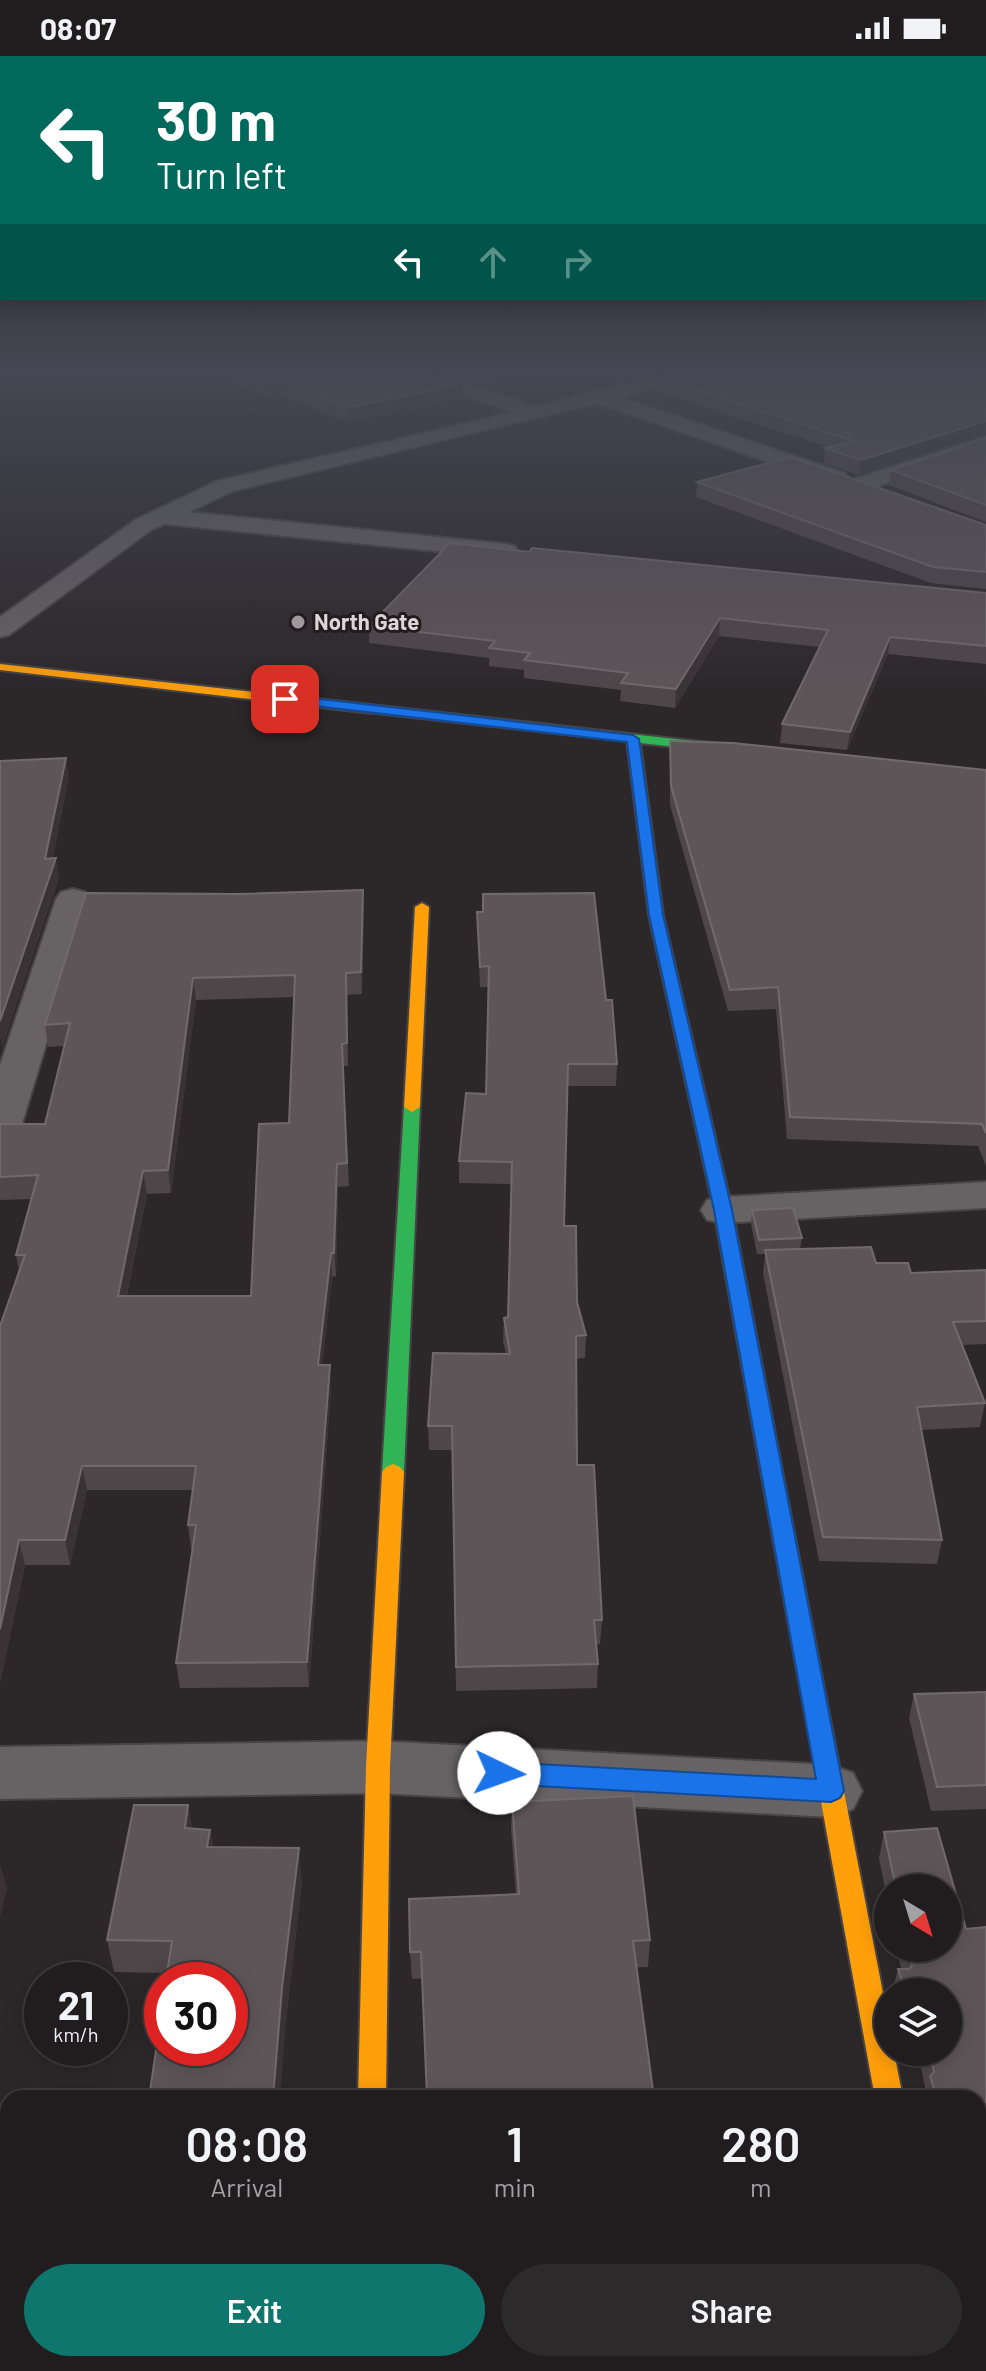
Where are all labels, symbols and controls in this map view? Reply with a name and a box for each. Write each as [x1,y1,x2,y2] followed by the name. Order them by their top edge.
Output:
[40,10,116,46] text: 08:07
[156,85,276,152] text: 30 m
[24,88,128,192] icon: left
[156,153,287,196] text: Turn left
[387,240,431,284] icon: left
[471,240,515,284] icon: ahead
[555,240,599,284] icon: right
[314,608,419,634] place label: North Gate
[289,613,307,631] marker: North Gate
[251,665,319,733] pin
[263,677,307,721] icon: arrive
[457,1731,541,1815] position arrow
[874,1874,962,1962] north arrow
[874,1874,962,2066] map controls
[144,1962,248,2066] speed limit sign: 30
[874,1978,962,2066] button: layers
[58,1980,94,2028] text: 21
[53,2022,99,2046] text: km/h
[185,2114,308,2172] text: 08:08
[506,2114,523,2172] text: 1
[721,2114,801,2172] text: 280
[210,2171,283,2202] text: Arrival
[494,2171,536,2202] text: min
[750,2171,772,2202] text: m
[24,2264,485,2356] button: Exit
[501,2264,962,2356] button: Share

